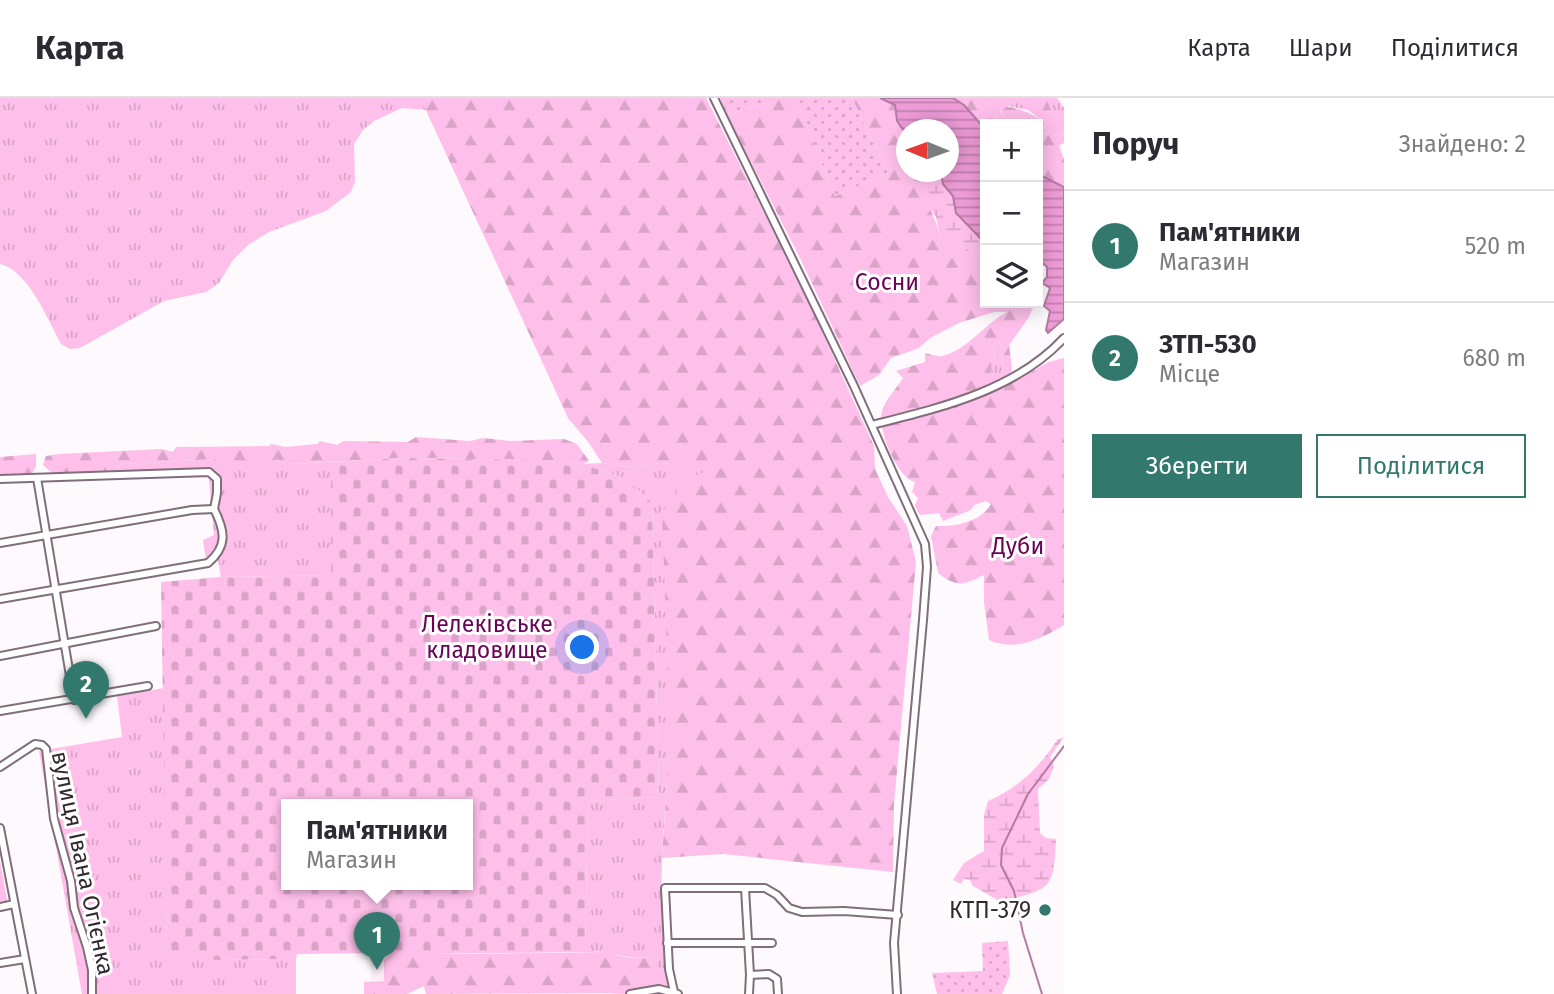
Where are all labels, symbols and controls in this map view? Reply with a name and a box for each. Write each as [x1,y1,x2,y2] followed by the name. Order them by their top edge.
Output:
[35,28,125,68] text: Карта
[1187,34,1251,62] text: Карта
[1289,34,1353,62] text: Шари
[1391,34,1519,62] text: Поділитися
[896,119,959,182] north arrow
[980,119,1043,308] map controls
[980,119,1043,182] button: +
[1092,126,1179,162] text: Поруч
[1399,130,1526,158] text: Знайдено: 2
[980,182,1043,245] button: −
[1159,217,1301,248] text: Пам'ятники
[1110,232,1120,260] text: 1
[1465,232,1526,260] text: 520 m
[980,245,1043,308] button: layers
[1159,248,1250,276] text: Магазин
[855,268,919,296] park label: Сосни
[1159,329,1257,360] text: ЗТП-530
[1109,344,1121,372] text: 2
[1462,344,1526,372] text: 680 m
[1159,360,1220,388] text: Місце
[1092,434,1302,498] button: Зберегти
[1316,434,1526,498] button: Поділитися
[991,532,1044,560] park label: Дуби
[421,610,553,664] park label: Лелеківське кладовище
[565,630,599,664] your location
[63,661,109,719] pin: 2
[46,748,120,978] street label: вулиця Івана Огієнка
[281,799,473,890] popup
[306,815,448,846] text: Пам'ятники
[306,846,397,874] text: Магазин
[949,896,1031,924] place label: КТП-379
[1037,902,1053,918] marker: КТП-379
[354,912,400,970] pin: 1

